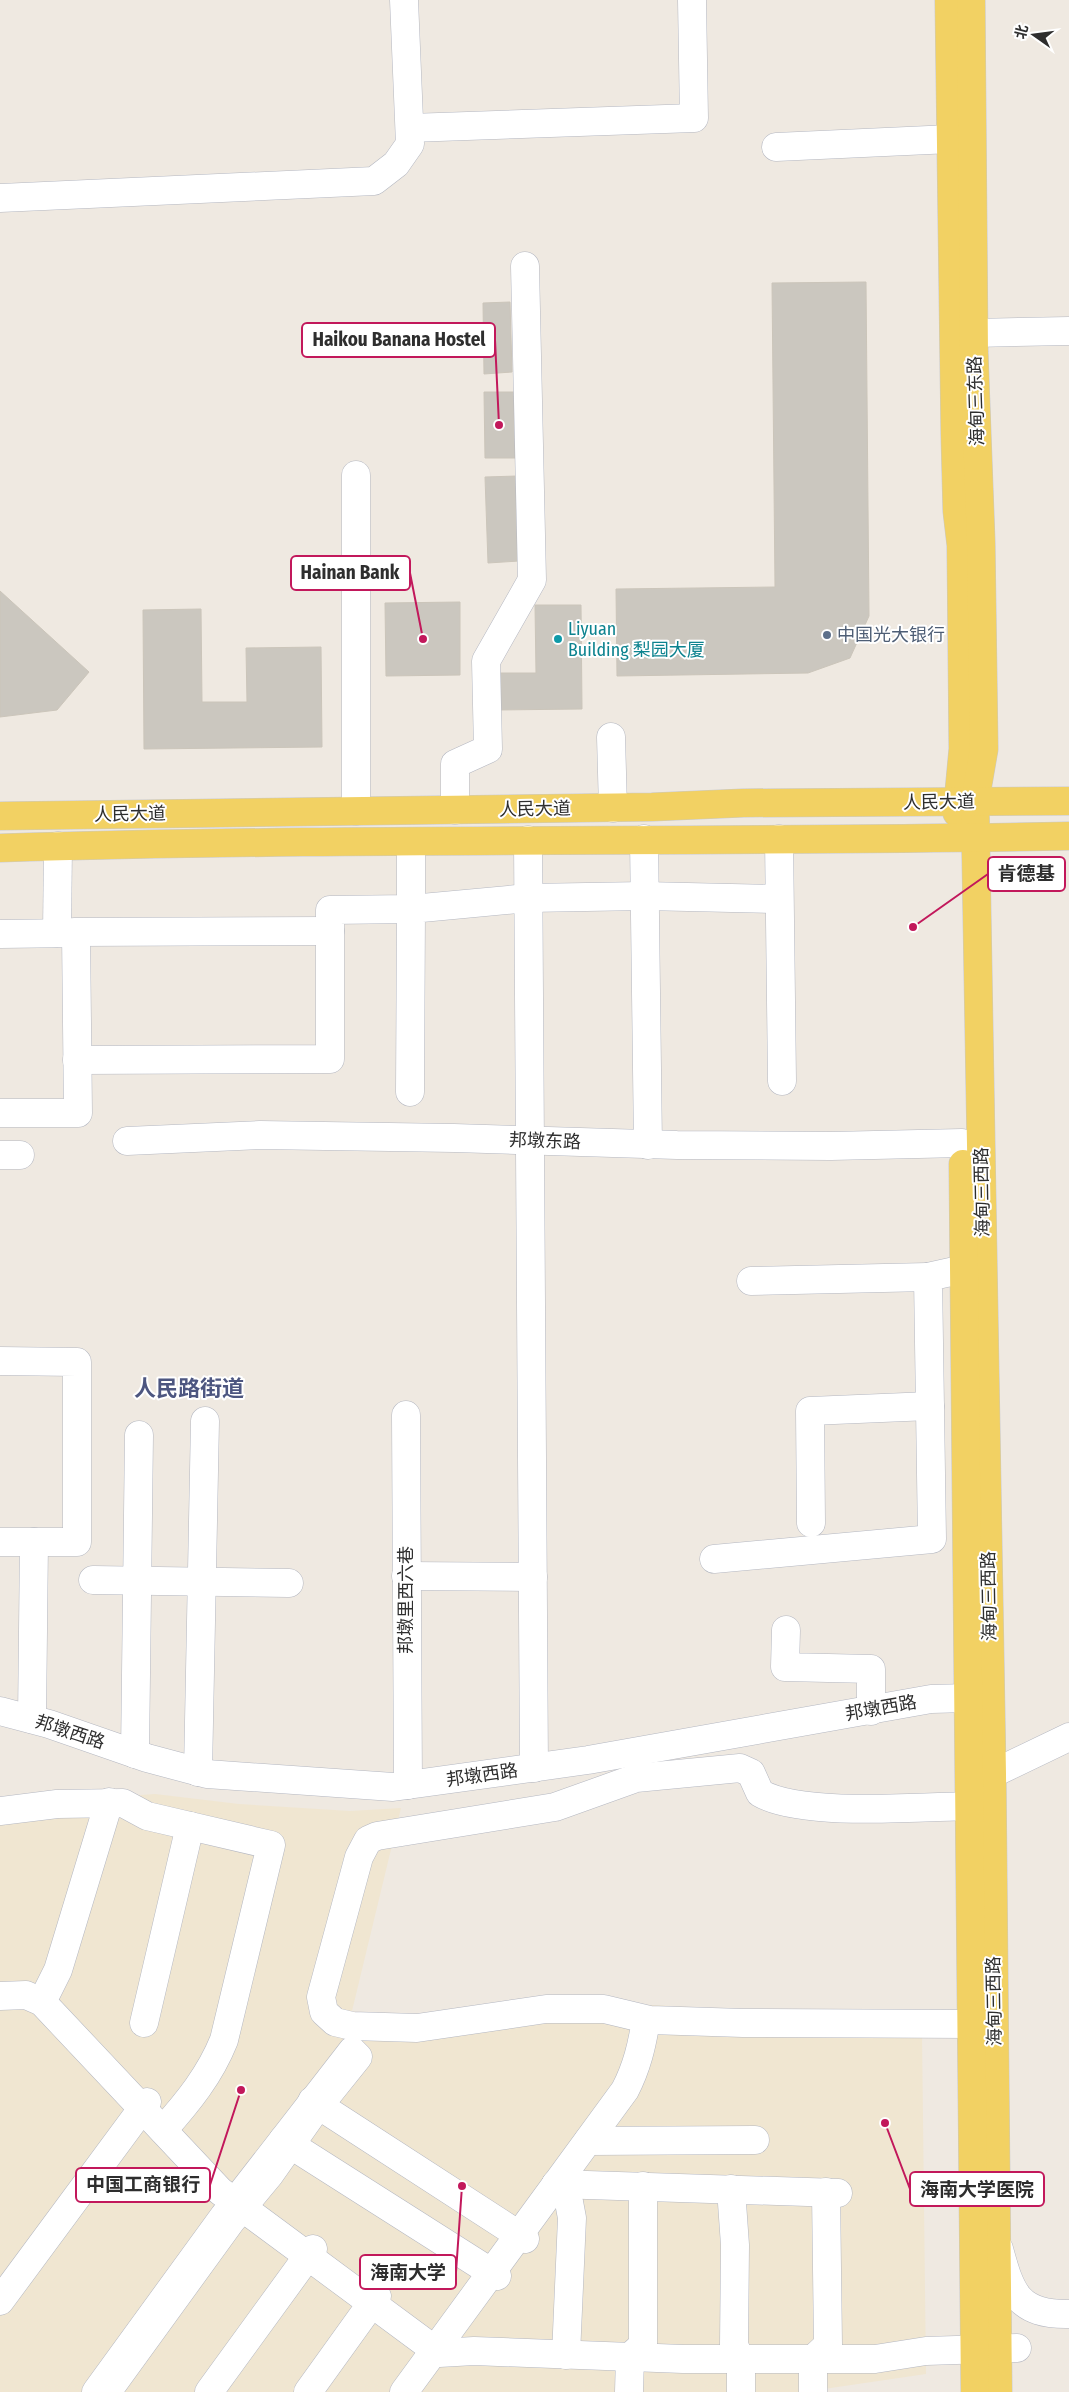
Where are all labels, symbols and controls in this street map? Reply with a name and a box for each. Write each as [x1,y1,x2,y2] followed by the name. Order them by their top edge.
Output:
[1009,10,1059,60] north arrow
[1012,23,1032,41] text: 北
[302,323,495,357] callout: Haikou Banana Hostel
[312,328,486,351] text: Haikou Banana Hostel
[963,356,989,446] street label: 海甸三东路
[291,556,410,590] callout: Hainan Bank
[301,561,400,584] text: Hainan Bank
[568,618,705,661] place label: Liyuan Building 梨园大厦
[837,624,945,646] place label: 中国光大银行
[821,629,833,641] marker: 中国光大银行
[552,633,564,645] marker: Liyuan Building 梨园大厦
[903,790,975,814] street label: 人民大道
[499,797,571,821] street label: 人民大道
[94,802,166,826] street label: 人民大道
[988,857,1065,891] callout: 肯德基
[997,862,1055,885] text: 肯德基
[509,1129,581,1153] street label: 邦墩东路
[970,1147,994,1237] street label: 海甸三西路
[134,1375,244,1402] district label: 人民路街道
[395,1546,417,1654] street label: 邦墩里西六巷
[977,1551,1001,1641] street label: 海甸三西路
[844,1691,918,1725] street label: 邦墩西路
[32,1710,108,1754] street label: 邦墩西路
[445,1759,519,1791] street label: 邦墩西路
[982,1956,1006,2046] street label: 海甸三西路
[76,2168,210,2202] callout: 中国工商银行
[910,2172,1044,2206] callout: 海南大学医院
[86,2173,200,2196] text: 中国工商银行
[920,2178,1034,2201] text: 海南大学医院
[360,2255,456,2289] callout: 海南大学
[370,2261,446,2284] text: 海南大学

